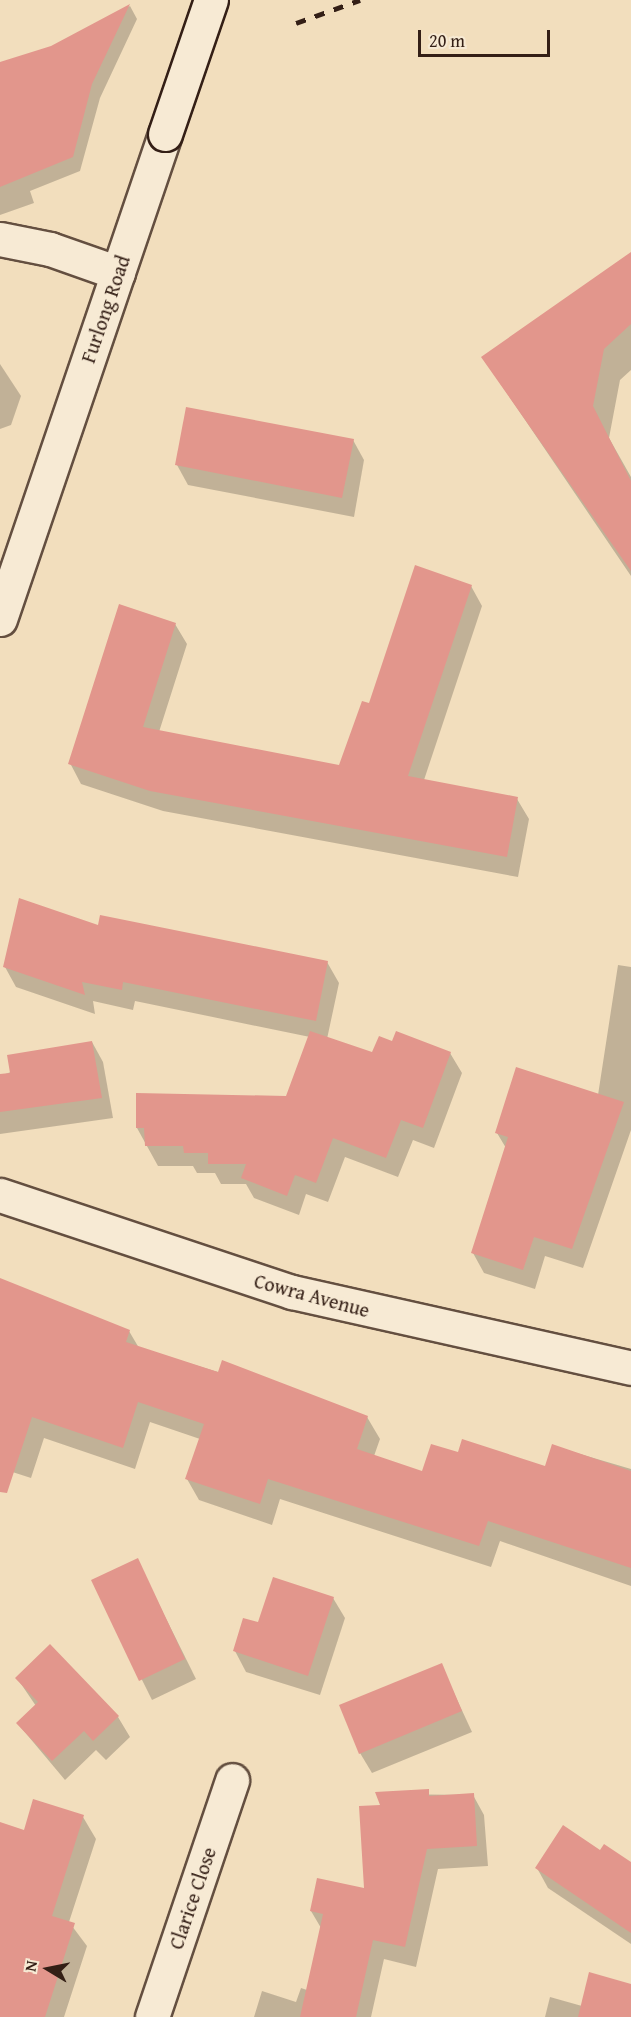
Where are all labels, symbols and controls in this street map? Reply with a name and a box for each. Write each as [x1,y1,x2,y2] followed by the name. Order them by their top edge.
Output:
[421,18,553,56] scale bar
[429,27,465,54] text: 20 m
[75,252,135,366] street label: Furlong Road
[252,1268,372,1322] street label: Cowra Avenue
[163,1844,221,1952] street label: Clarice Close
[18,1939,78,1999] north arrow
[18,1959,43,1973] text: N

